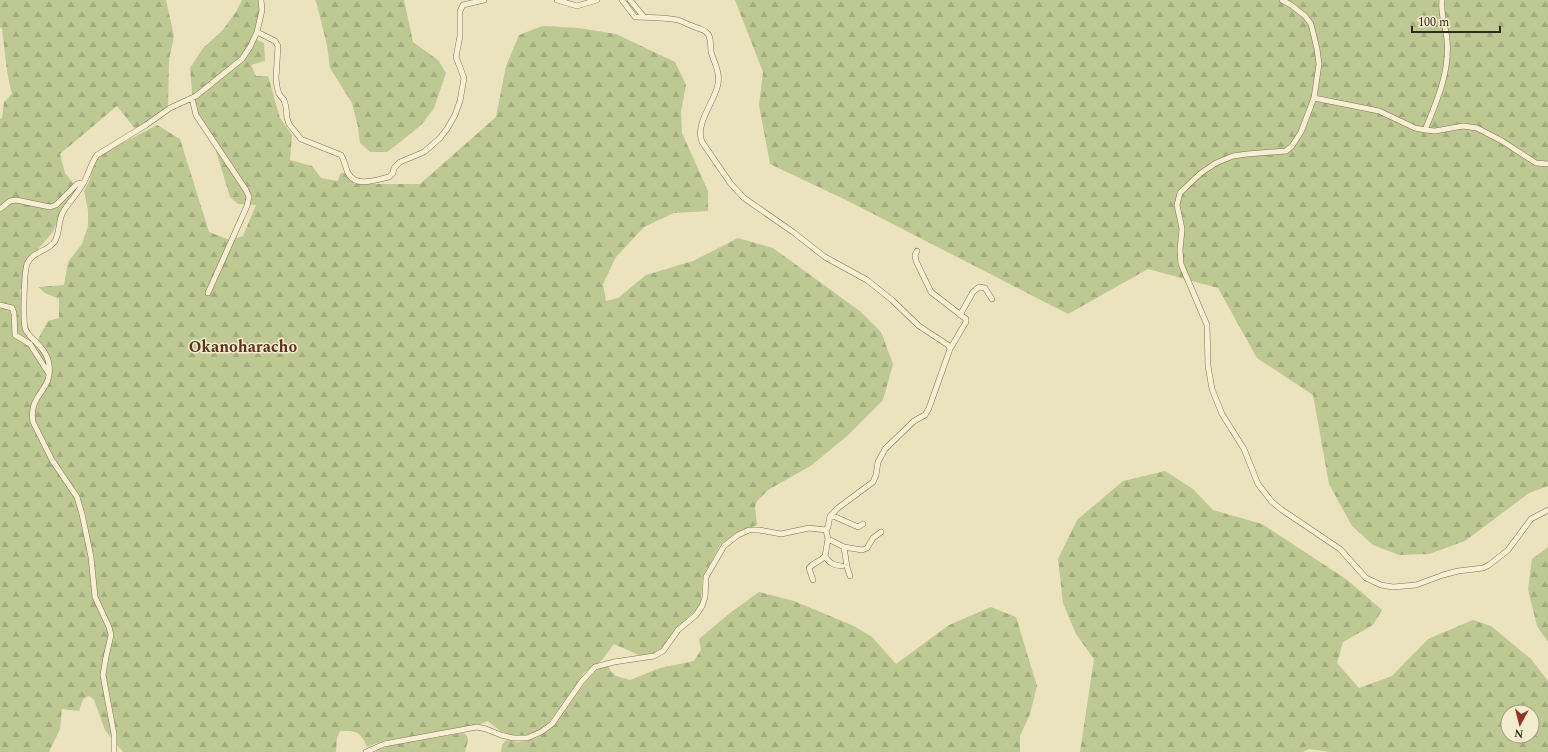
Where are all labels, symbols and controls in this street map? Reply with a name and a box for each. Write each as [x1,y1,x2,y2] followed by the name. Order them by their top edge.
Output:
[1412,8,1500,34] scale bar
[1418,13,1449,32] text: 100 m
[189,335,298,359] district label: Okanoharacho
[1500,704,1540,744] north arrow
[1513,724,1524,742] text: N

